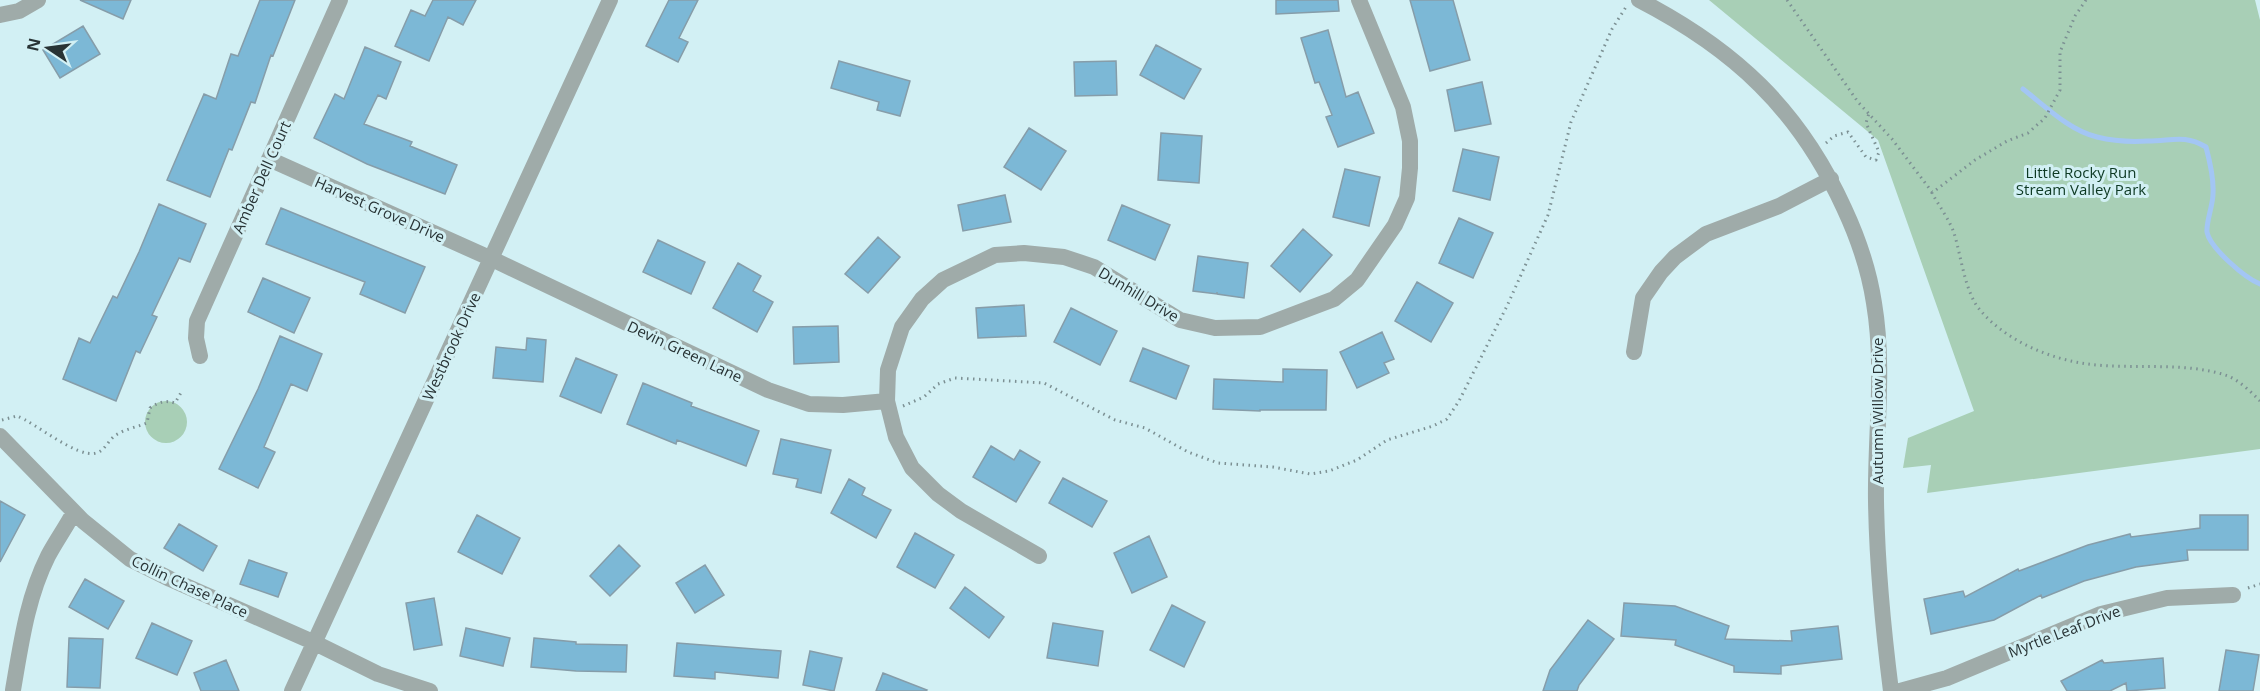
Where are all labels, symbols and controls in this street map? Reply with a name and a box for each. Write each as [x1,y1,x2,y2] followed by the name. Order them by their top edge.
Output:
[18,18,78,78] north arrow
[21,36,46,53] text: N
[227,118,295,236] street label: Amber Dell Court
[2016,162,2146,199] park label: Little Rocky Run Stream Valley Park
[312,171,448,247] street label: Harvest Grove Drive
[1095,262,1183,326] street label: Dunhill Drive
[417,289,485,403] street label: Westbrook Drive
[624,316,746,386] street label: Devin Green Lane
[1867,338,1887,484] street label: Autumn Willow Drive
[129,550,251,622] street label: Collin Chase Place
[2005,600,2123,662] street label: Myrtle Leaf Drive

